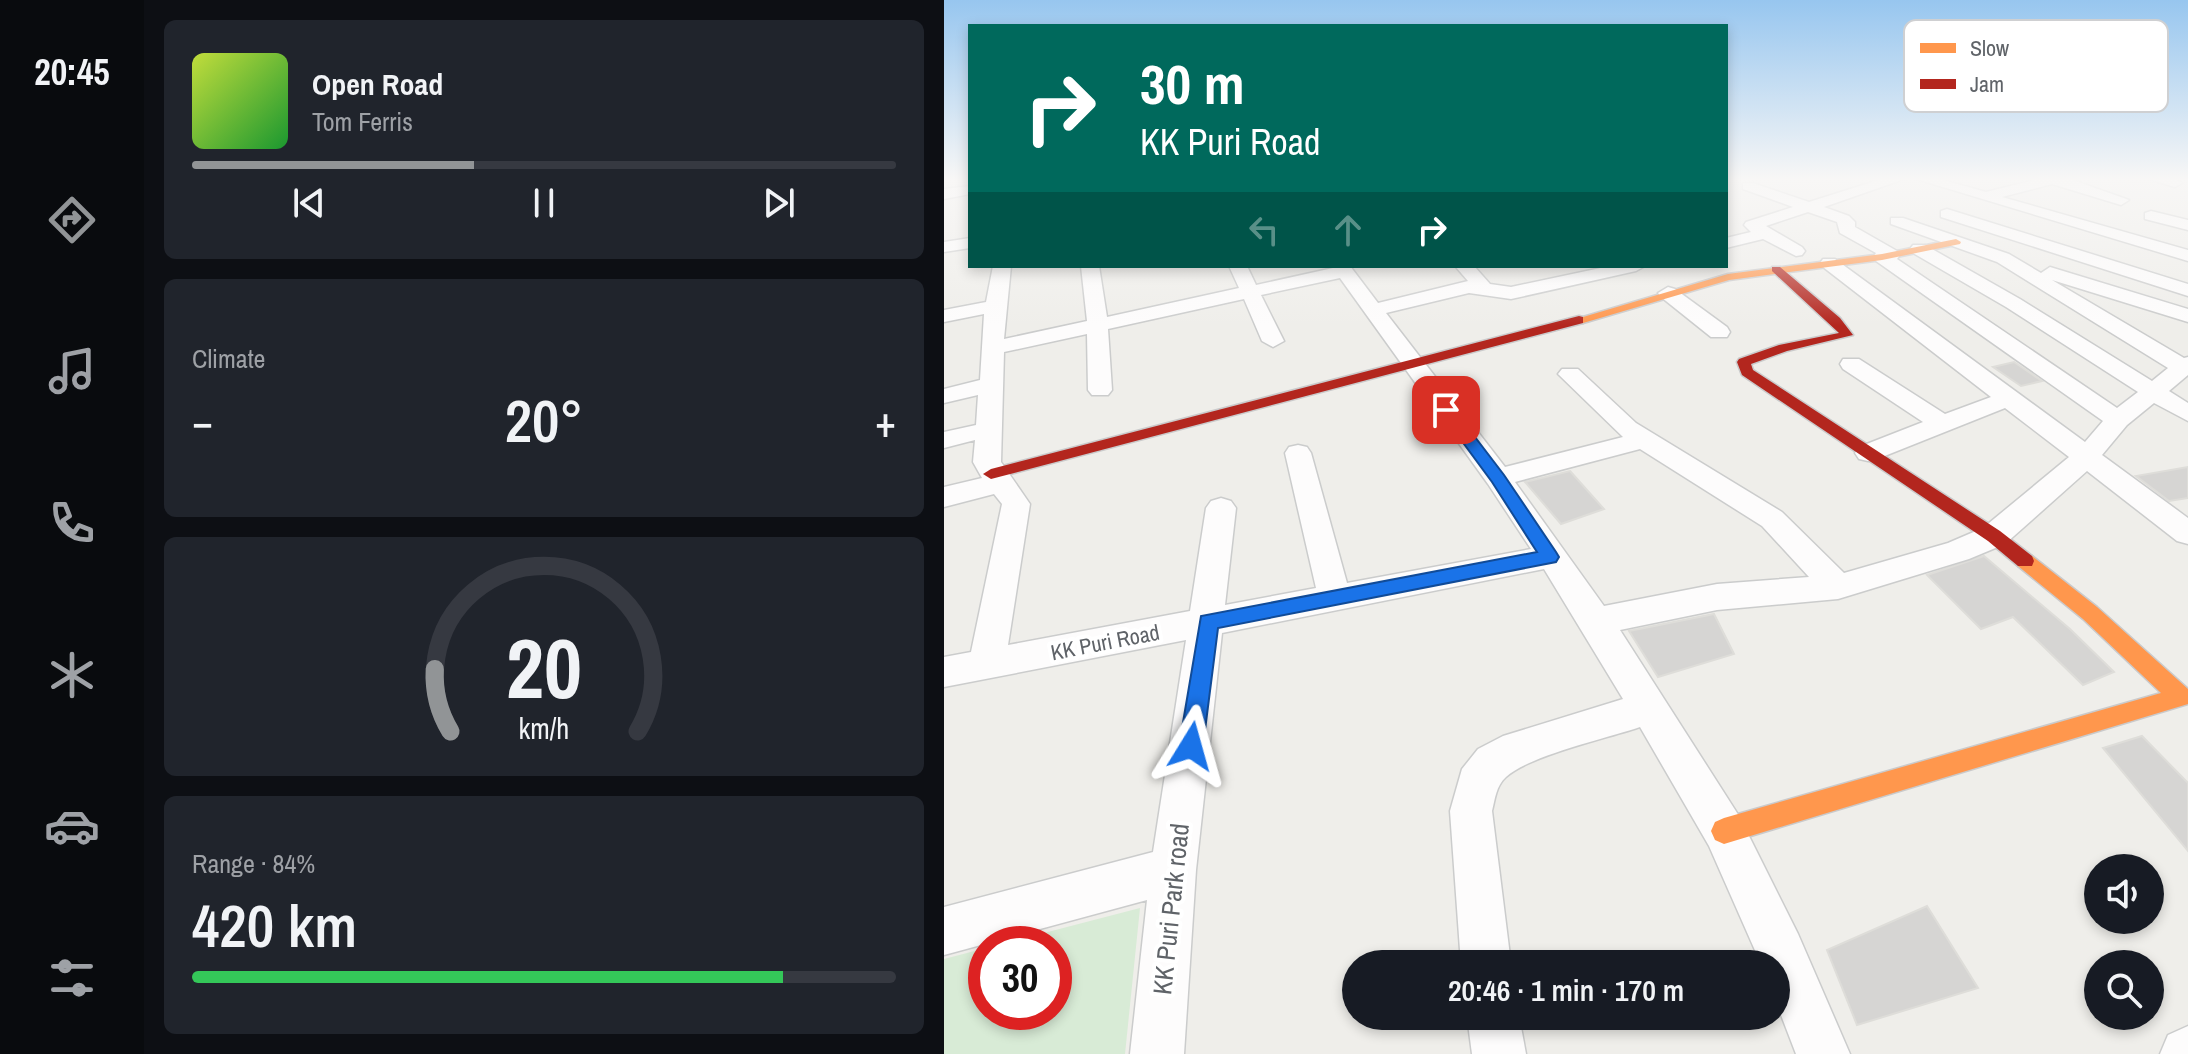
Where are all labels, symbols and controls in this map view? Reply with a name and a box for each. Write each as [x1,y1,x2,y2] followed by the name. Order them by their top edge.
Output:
[1904,20,2168,112] legend
[1970,33,2009,63] text: Slow
[1140,46,1245,121] text: 30 m
[34,48,110,96] text: 20:45
[1008,56,1112,160] icon: right
[312,64,443,104] text: Open Road
[1970,69,2004,99] text: Jam
[312,104,413,139] text: Tom Ferris
[1140,118,1321,166] text: KK Puri Road
[287,181,331,225] icon: previous
[522,181,566,225] icon: pause
[757,181,801,225] icon: next
[44,192,100,248] icon: directions
[1242,208,1286,252] icon: left
[1326,208,1370,252] icon: ahead
[1410,208,1454,252] icon: right
[192,341,265,376] text: Climate
[44,343,100,399] icon: music
[1412,376,1480,444] pin
[505,380,583,461] text: 20°
[1424,388,1468,432] icon: arrive
[192,391,213,451] text: −
[875,391,896,451] text: +
[44,495,100,551] icon: phone
[506,612,582,724] text: 20
[1048,617,1162,667] street label: KK Puri Road
[44,647,100,703] icon: climate
[1149,704,1233,788] position arrow
[519,709,569,748] text: km/h
[44,798,100,854] icon: car
[1144,822,1197,996] street label: KK Puri Park road
[192,846,315,881] text: Range · 84%
[2084,854,2164,1030] map controls
[2084,854,2164,934] button: sound
[192,885,357,966] text: 420 km
[968,926,1072,1030] speed limit sign: 30
[44,950,100,1006] icon: filters
[2084,950,2164,1030] button: search
[1448,970,1684,1010] text: 20:46 · 1 min · 170 m

